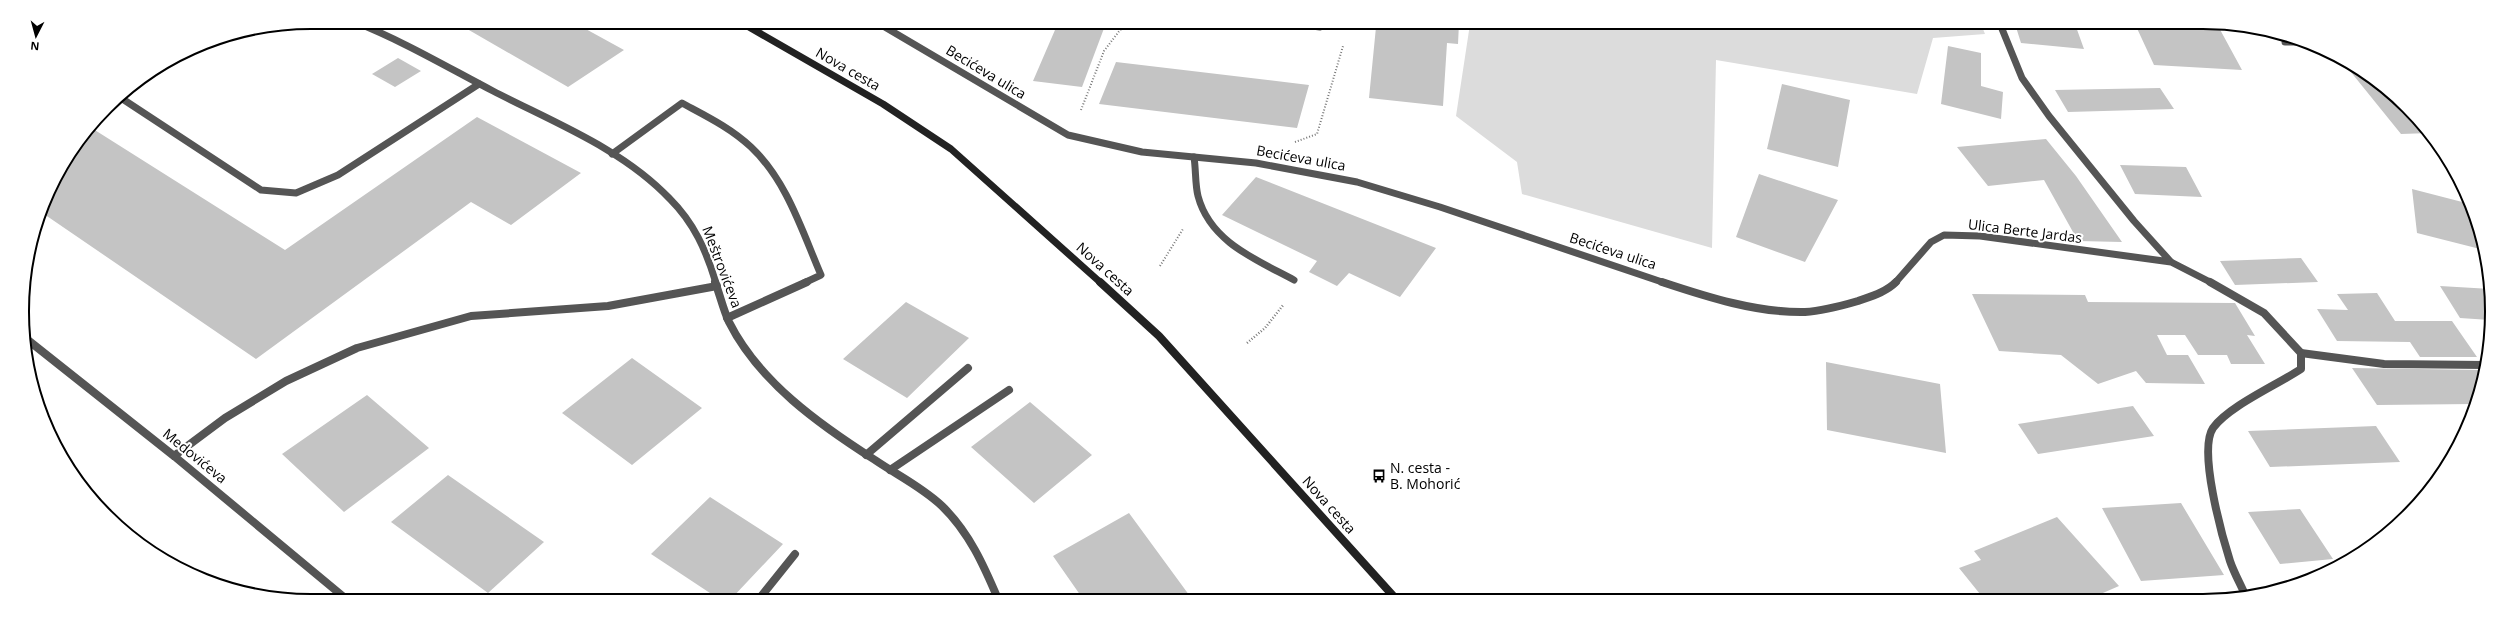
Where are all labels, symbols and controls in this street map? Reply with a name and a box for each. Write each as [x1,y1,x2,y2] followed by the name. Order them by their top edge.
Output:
[16,16,56,56] north arrow
[30,39,40,54] text: N
[943,40,1030,103] street label: Becićeva ulica
[813,42,884,95] street label: Nova cesta
[1255,140,1347,175] street label: Becićeva ulica
[1967,214,2084,247] street label: Ulica Berte Jardas
[698,223,747,310] street label: Meštrovićeva
[1567,228,1659,274] street label: Becićeva ulica
[1072,238,1138,300] street label: Nova cesta
[159,424,231,487] street label: Medovićeva
[1390,458,1461,493] place label: N. cesta - B. Mohorić
[1371,468,1387,484] bus stop icon: N. cesta - B. Mohorić
[1298,472,1360,538] street label: Nova cesta

